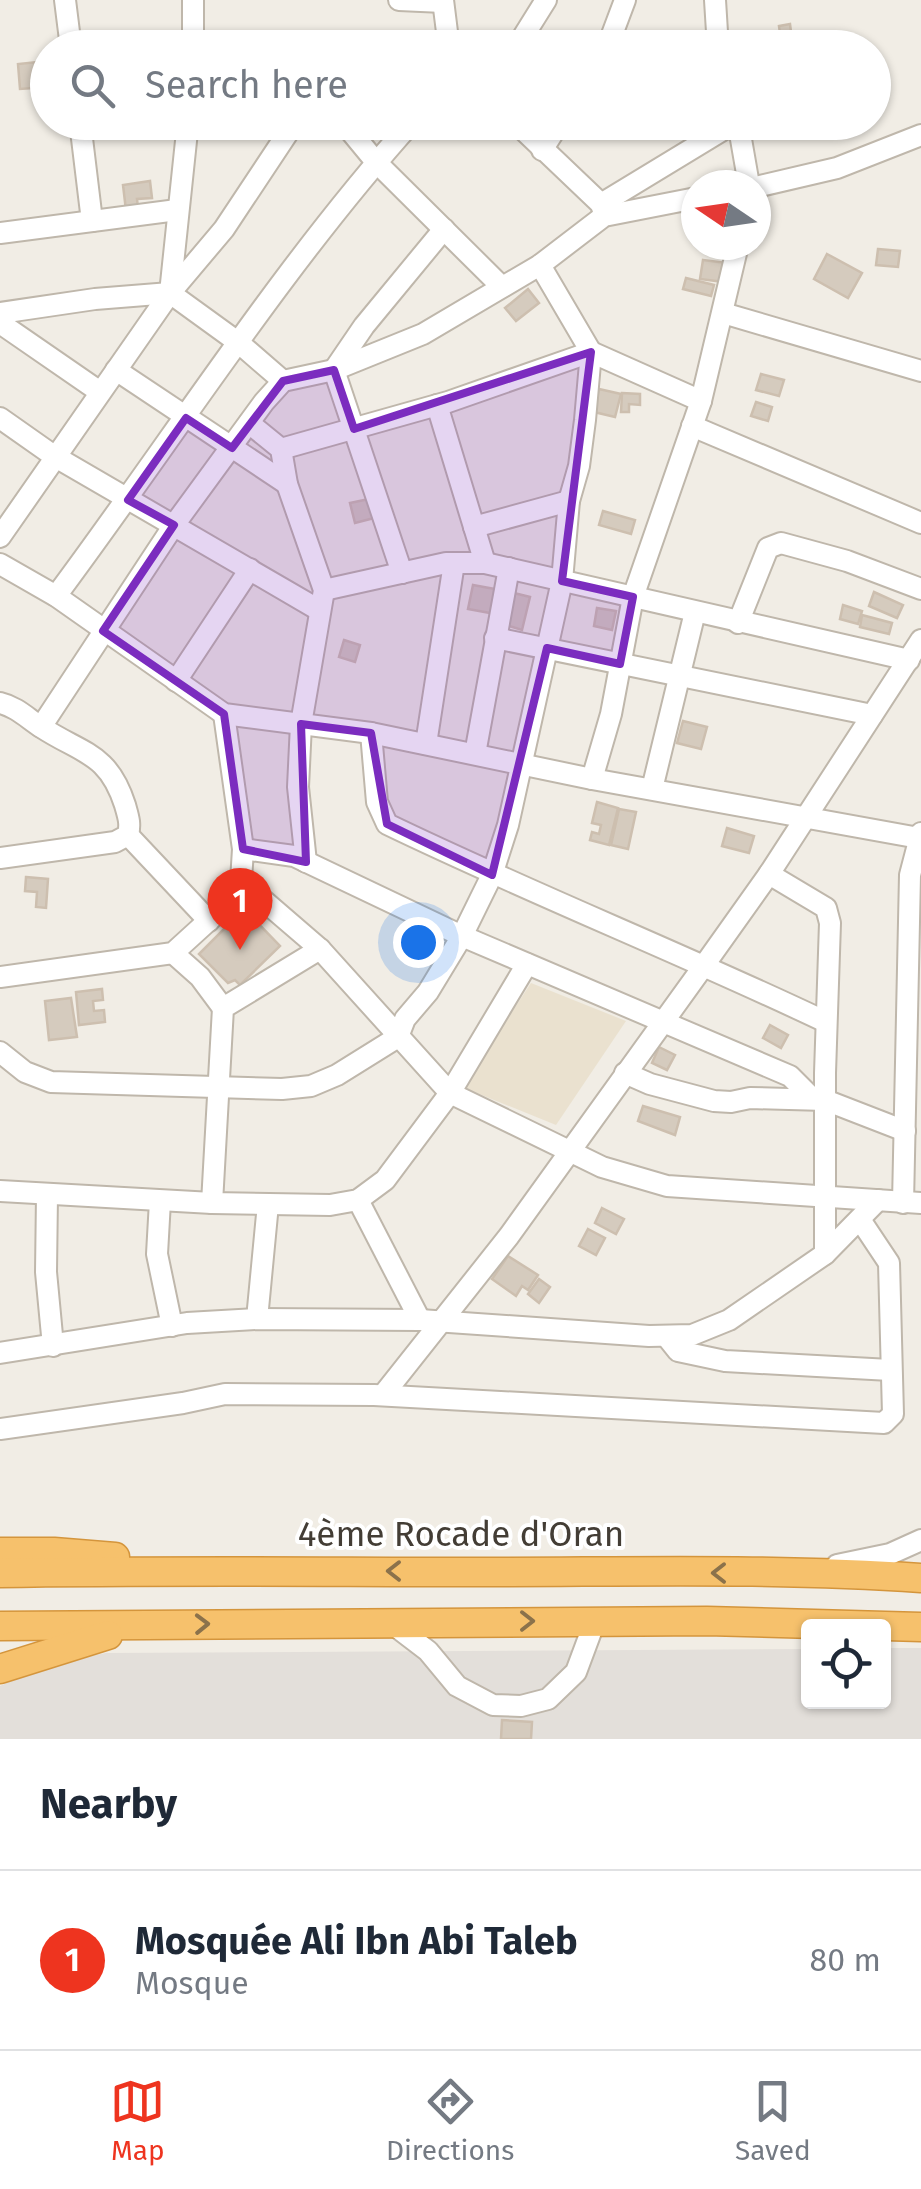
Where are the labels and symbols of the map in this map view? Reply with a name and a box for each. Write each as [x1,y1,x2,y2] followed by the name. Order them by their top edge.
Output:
[681,170,771,260] north arrow
[208,868,272,950] pin: 1
[393,917,444,968] your location
[298,1513,624,1555] street label: 4ème Rocade d'Oran
[385,1560,400,1582] one-way arrow
[710,1562,726,1584] one-way arrow
[520,1611,536,1632] one-way arrow
[196,1613,211,1635] one-way arrow

